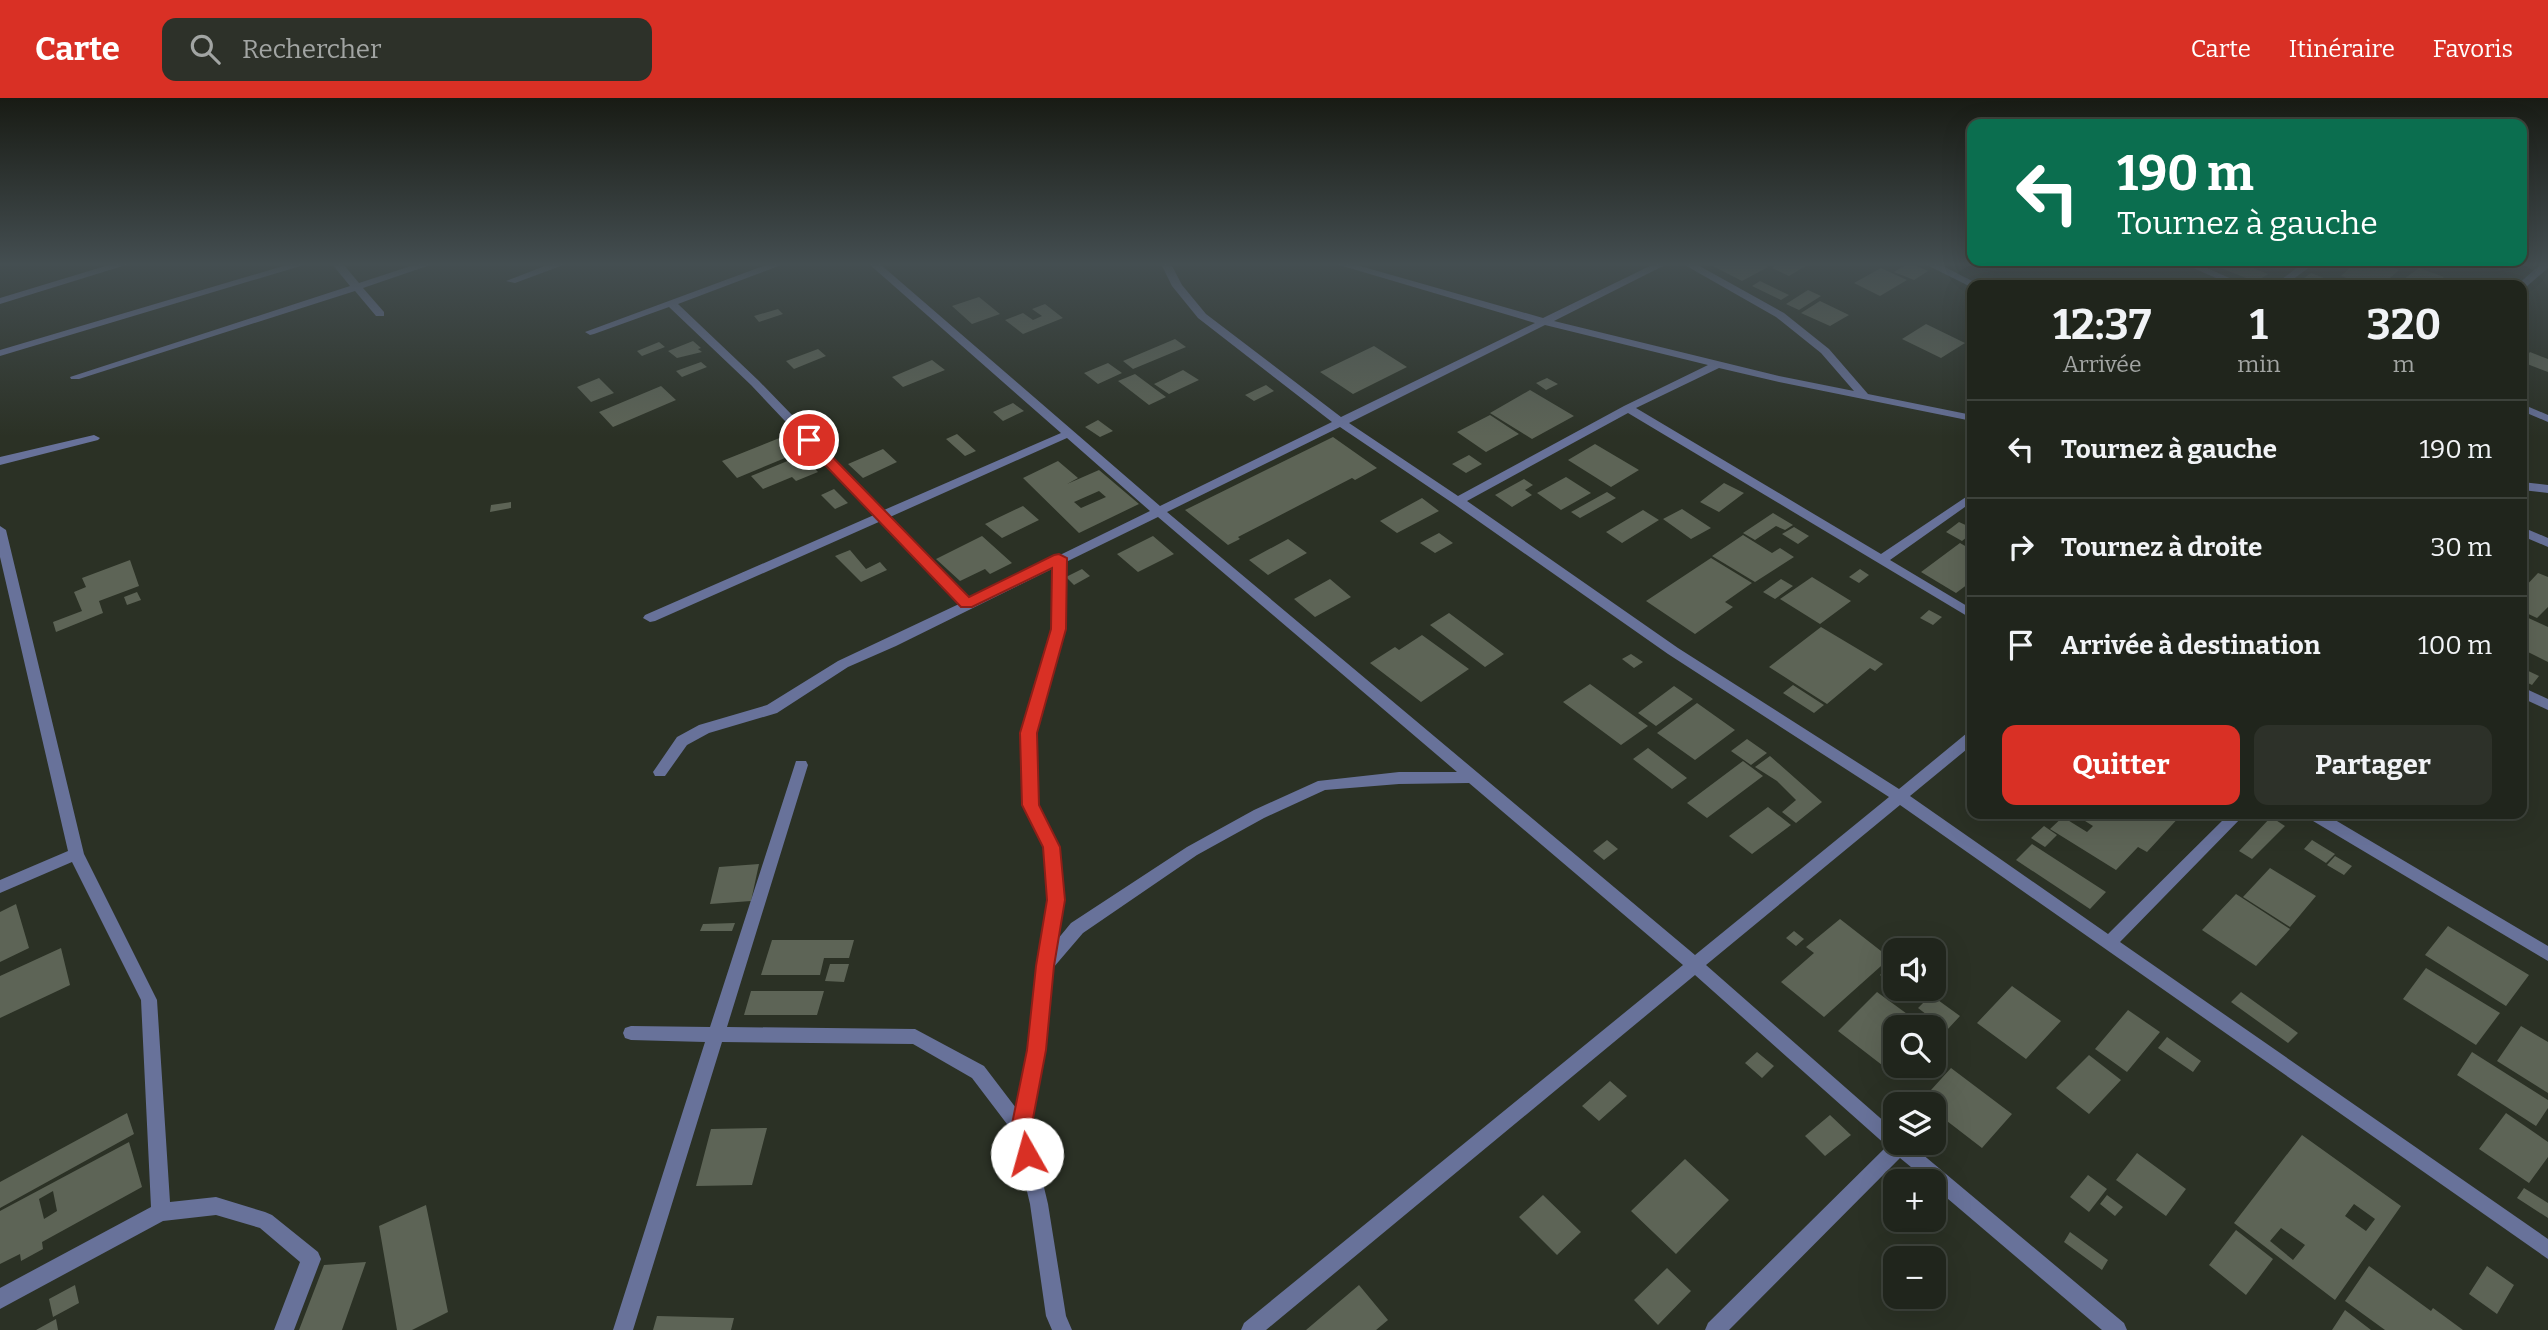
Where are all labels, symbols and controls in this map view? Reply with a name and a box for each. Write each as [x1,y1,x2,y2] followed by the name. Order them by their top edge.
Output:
[162,18,652,81] search box
[35,29,120,69] text: Carte
[186,30,224,68] icon: search
[242,34,382,65] text: Rechercher
[2191,35,2251,63] text: Carte
[2289,35,2395,63] text: Itinéraire
[2433,35,2513,63] text: Favoris
[2117,144,2254,203] text: 190 m
[2002,147,2093,238] icon: left
[2117,204,2378,242] text: Tournez à gauche
[2053,300,2151,350] text: 12:37
[2250,300,2268,350] text: 1
[2367,300,2441,350] text: 320
[2063,350,2142,378] text: Arrivée
[2237,350,2281,378] text: min
[2393,350,2415,378] text: m
[779,410,839,470] pin
[790,421,828,459] icon: arrive
[2002,430,2040,468] icon: left
[2061,434,2277,465] text: Tournez à gauche
[2420,434,2492,465] text: 190 m
[2002,528,2040,566] icon: right
[2061,532,2262,563] text: Tournez à droite
[2431,532,2492,563] text: 30 m
[2002,626,2040,664] icon: arrive
[2061,630,2320,661] text: Arrivée à destination
[2418,630,2492,661] text: 100 m
[2002,725,2240,805] button: Quitter
[2254,725,2492,805] button: Partager
[1883,938,1946,1309] map controls
[1883,938,1946,1001] button: sound
[1883,1015,1946,1078] button: search
[1883,1092,1946,1155] button: layers
[990,1117,1064,1191] position arrow
[1883,1169,1946,1232] button: +
[1883,1246,1946,1309] button: −

